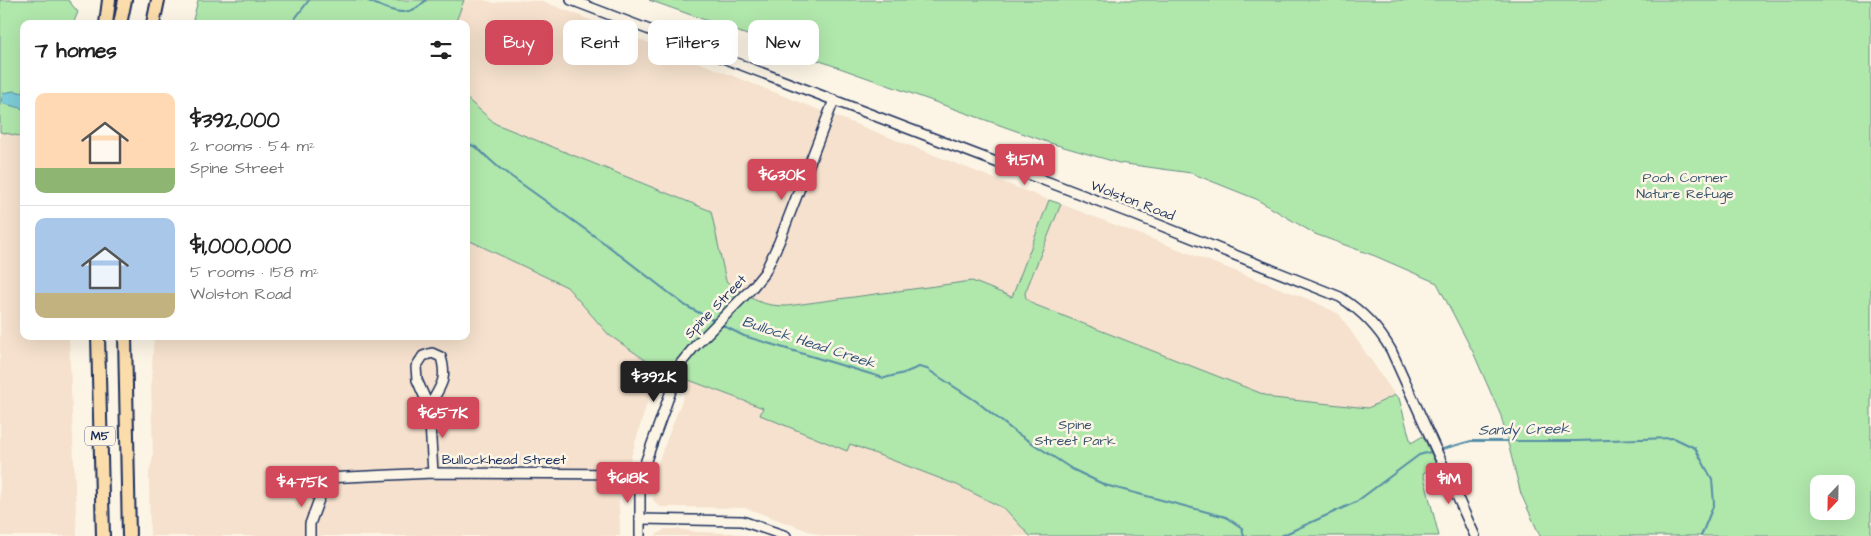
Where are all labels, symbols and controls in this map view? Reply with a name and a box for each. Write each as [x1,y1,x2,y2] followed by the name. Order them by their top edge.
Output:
[485,20,553,65] chip: Buy
[563,20,638,65] chip: Rent
[648,20,738,65] chip: Filters
[748,20,819,65] chip: New
[35,36,117,65] text: 7 homes
[427,36,455,64] icon: filters
[190,106,280,135] text: $392,000
[75,113,135,173] icon: home
[190,135,315,157] text: 2 rooms · 54 m²
[990,144,1060,186] pin: $1.5M
[1006,149,1044,171] text: $1.5M
[190,157,284,179] text: Spine Street
[747,158,817,201] pin: $630K
[759,164,805,186] text: $630K
[1636,168,1734,204] park label: Pooh Corner Nature Refuge
[1088,176,1178,226] street label: Wolston Road
[190,232,291,261] text: $1,000,000
[75,238,135,298] icon: home
[190,261,319,283] text: 5 rooms · 158 m²
[680,270,752,343] street label: Spine Street
[190,283,291,305] text: Wolston Road
[739,311,879,374] water label: Bullock Head Creek
[619,360,689,403] pin: $392K
[632,366,677,388] text: $392K
[408,396,478,439] pin: $657K
[418,402,468,424] text: $657K
[1034,415,1116,451] park label: Spine Street Park
[1478,418,1571,442] water label: Sandy Creek
[85,426,115,446] road number: M5
[442,450,567,470] street label: Bullockhead Street
[593,462,663,504] pin: $618K
[1425,462,1473,505] pin: $1M
[267,466,337,508] pin: $475K
[607,467,649,489] text: $618K
[1437,468,1461,490] text: $1M
[277,471,327,493] text: $475K
[1810,475,1855,520] north arrow
[1810,475,1855,520] map controls

